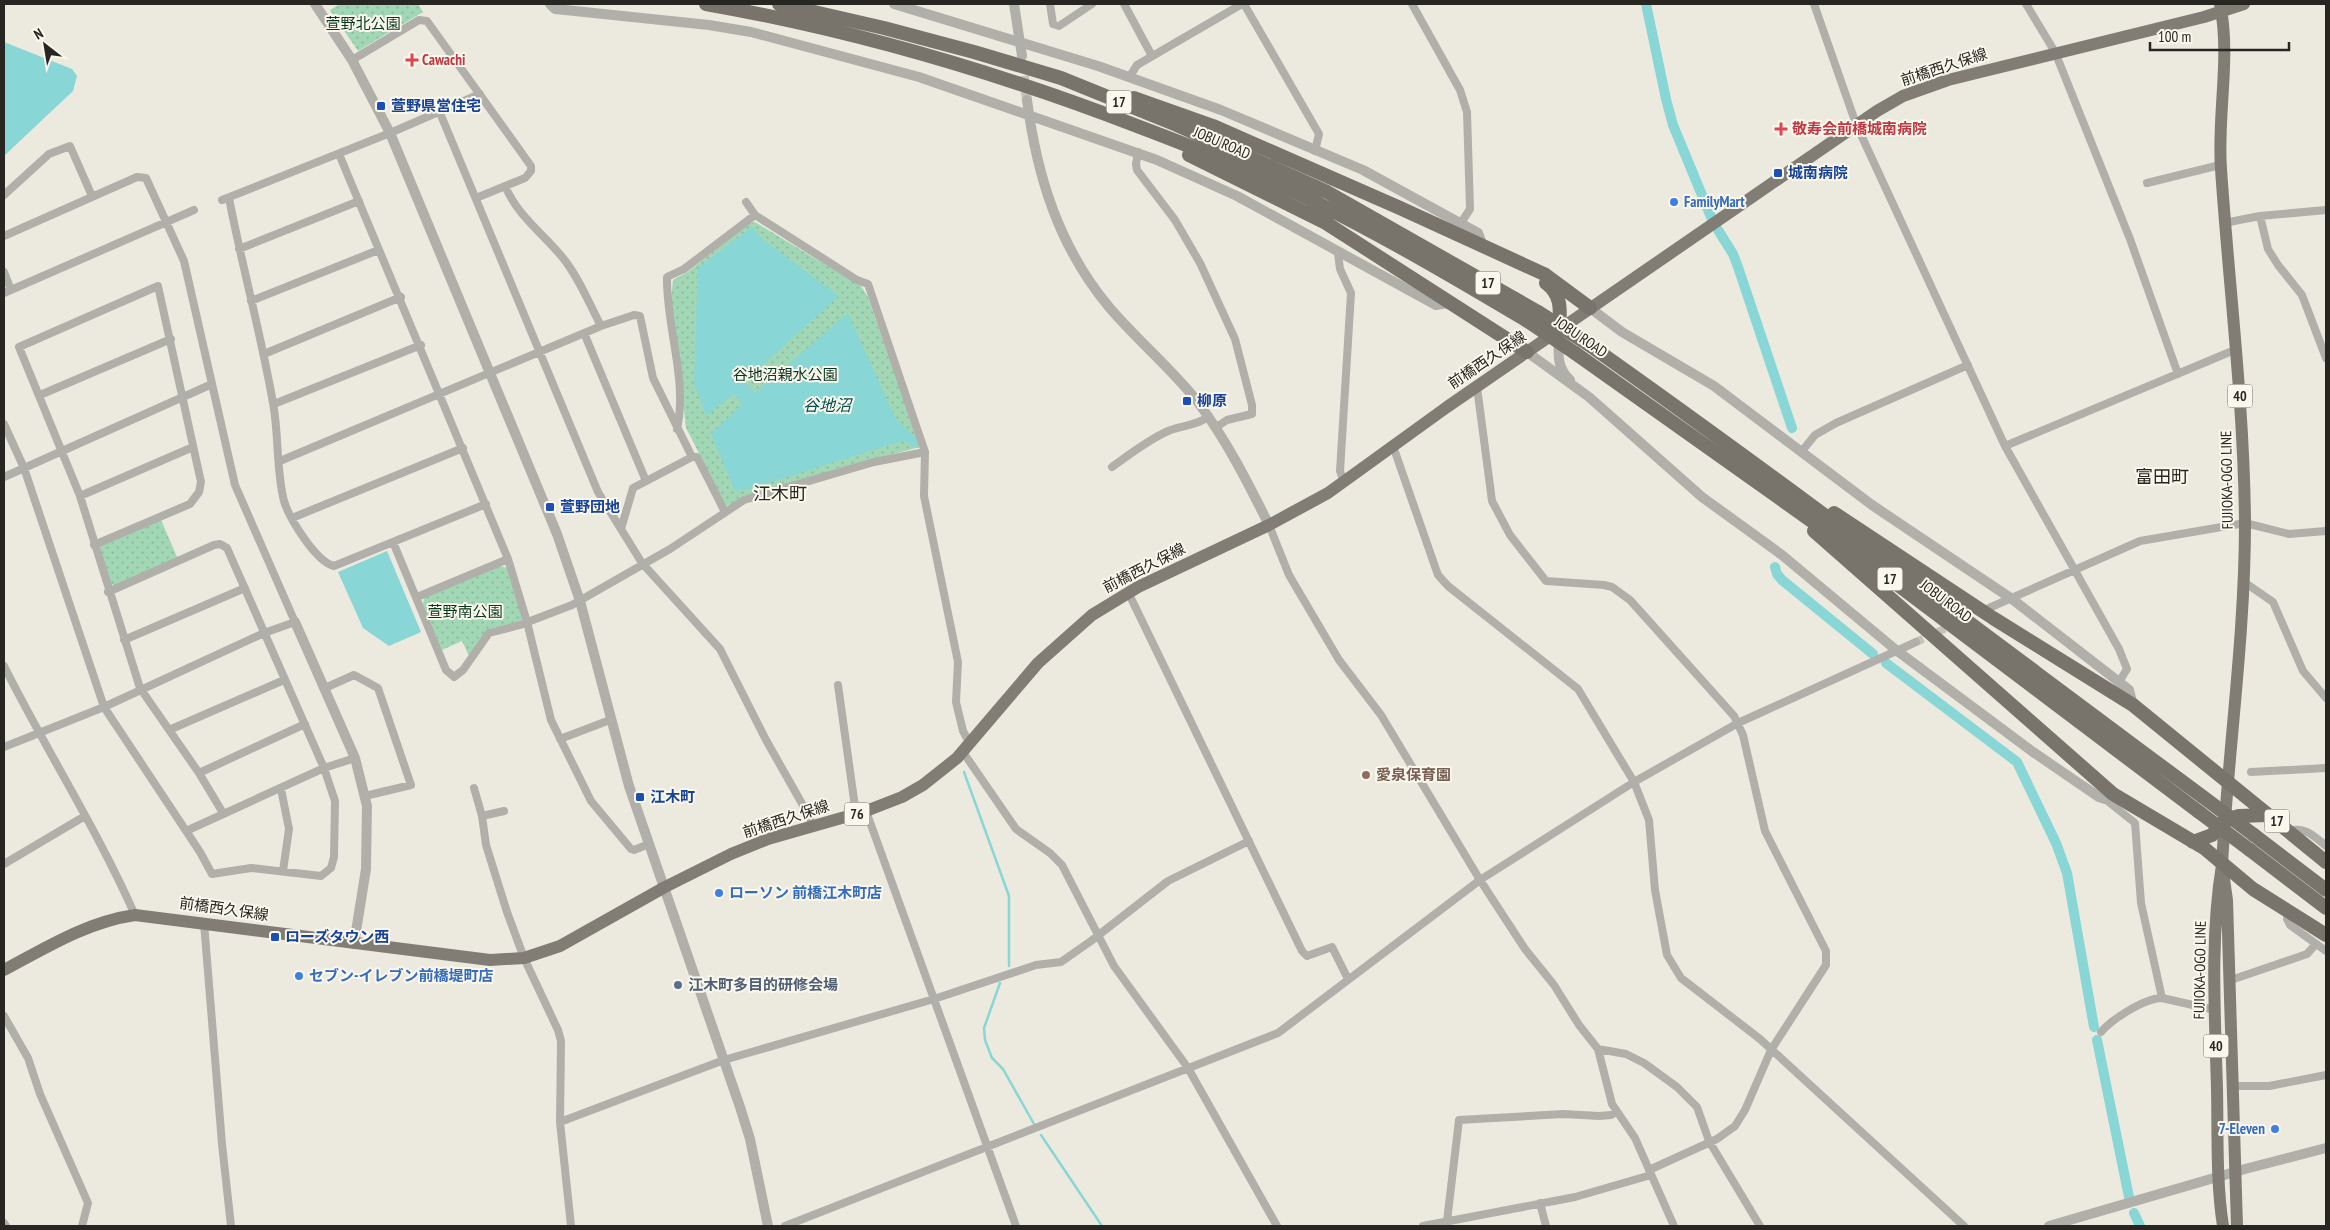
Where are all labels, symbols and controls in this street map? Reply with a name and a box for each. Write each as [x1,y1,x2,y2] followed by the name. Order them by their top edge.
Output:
[325,14,401,33] park label: 萱野北公園
[20,20,70,70] north arrow
[2150,20,2289,52] scale bar
[30,24,46,44] text: N
[2158,27,2191,46] text: 100 m
[1898,44,1990,89] street label: 前橋西久保線
[422,50,465,69] place label: Cawachi
[406,54,418,66] marker: Cawachi
[1106,90,1132,114] road number: 17
[391,96,481,115] place label: 萱野県営住宅
[375,100,387,112] marker: 萱野県営住宅
[1792,119,1927,138] place label: 敬寿会前橋城南病院
[1190,122,1253,163] street label: JOBU ROAD
[1774,122,1788,136] marker: 敬寿会前橋城南病院
[1788,163,1848,182] place label: 城南病院
[1772,167,1784,179] marker: 城南病院
[1684,192,1745,211] place label: FamilyMart
[1668,196,1680,208] marker: FamilyMart
[1476,272,1500,294] road number: 17
[1550,311,1611,361] street label: JOBU ROAD
[1444,327,1529,393] street label: 前橋西久保線
[732,365,838,384] park label: 谷地沼親水公園
[2228,384,2252,408] road number: 40
[1197,391,1227,410] place label: 柳原
[803,395,853,415] water label: 谷地沼
[1181,395,1193,407] marker: 柳原
[2216,431,2237,529] street label: FUJIOKA-OGO LINE
[2135,465,2189,488] district label: 富田町
[753,482,807,505] district label: 江木町
[560,497,620,516] place label: 萱野団地
[544,501,556,513] marker: 萱野団地
[1099,539,1188,596] street label: 前橋西久保線
[1878,568,1902,590] road number: 17
[1916,574,1976,626] street label: JOBU ROAD
[427,602,503,621] park label: 萱野南公園
[1376,765,1451,784] place label: 愛泉保育園
[1360,769,1372,781] marker: 愛泉保育園
[650,787,695,806] place label: 江木町
[634,791,646,803] marker: 江木町
[740,796,832,841] street label: 前橋西久保線
[844,802,870,826] road number: 76
[2264,809,2290,832] road number: 17
[729,883,882,902] place label: ローソン 前橋江木町店
[713,887,725,899] marker: ローソン 前橋江木町店
[178,893,270,924] street label: 前橋西久保線
[2189,921,2210,1019] street label: FUJIOKA-OGO LINE
[285,927,389,946] place label: ローズタウン西
[269,931,281,943] marker: ローズタウン西
[309,966,493,985] place label: セブン-イレブン前橋堤町店
[293,970,305,982] marker: セブン-イレブン前橋堤町店
[688,975,838,994] place label: 江木町多目的研修会場
[672,979,684,991] marker: 江木町多目的研修会場
[2204,1034,2228,1058] road number: 40
[2219,1119,2265,1138] place label: 7-Eleven
[2269,1123,2281,1135] marker: 7-Eleven

